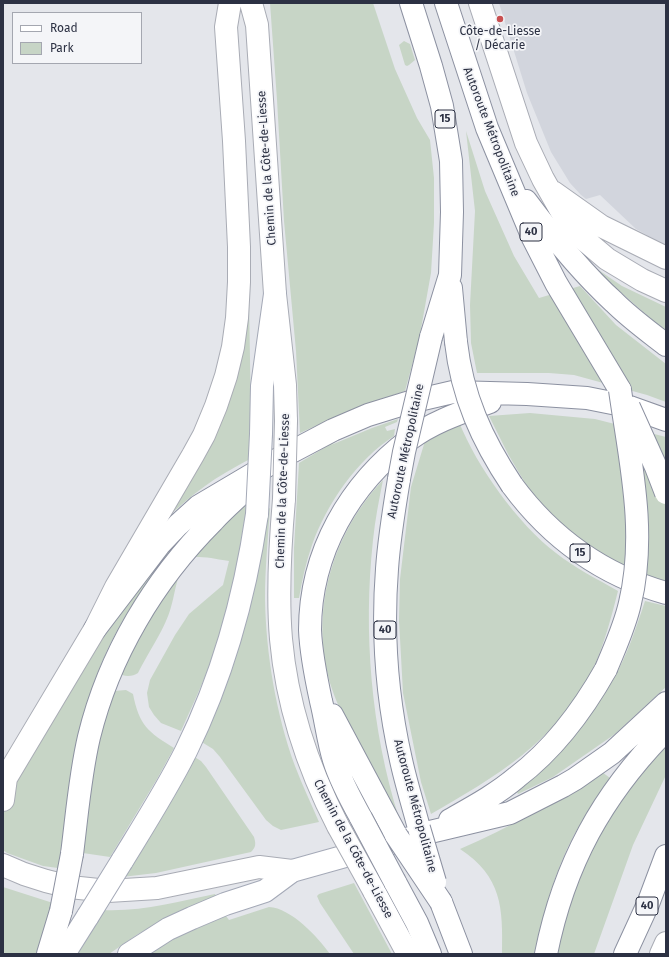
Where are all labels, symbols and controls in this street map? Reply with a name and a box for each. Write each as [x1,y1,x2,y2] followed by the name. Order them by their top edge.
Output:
[12,12,142,64] legend
[495,14,505,24] marker: Côte-de-Liesse / Décarie
[50,21,78,35] text: Road
[459,25,541,53] place label: Côte-de-Liesse / Décarie
[50,41,74,55] text: Park
[460,65,522,199] street label: Autoroute Métropolitaine
[254,90,280,246] street label: Chemin de la Côte-de-Liesse
[435,110,455,128] road number: 15
[520,223,542,241] road number: 40
[385,382,427,520] street label: Autoroute Métropolitaine
[273,413,293,569] street label: Chemin de la Côte-de-Liesse
[570,544,590,562] road number: 15
[374,621,396,639] road number: 40
[390,738,440,874] street label: Autoroute Métropolitaine
[310,777,396,921] street label: Chemin de la Côte-de-Liesse
[636,897,658,915] road number: 40

